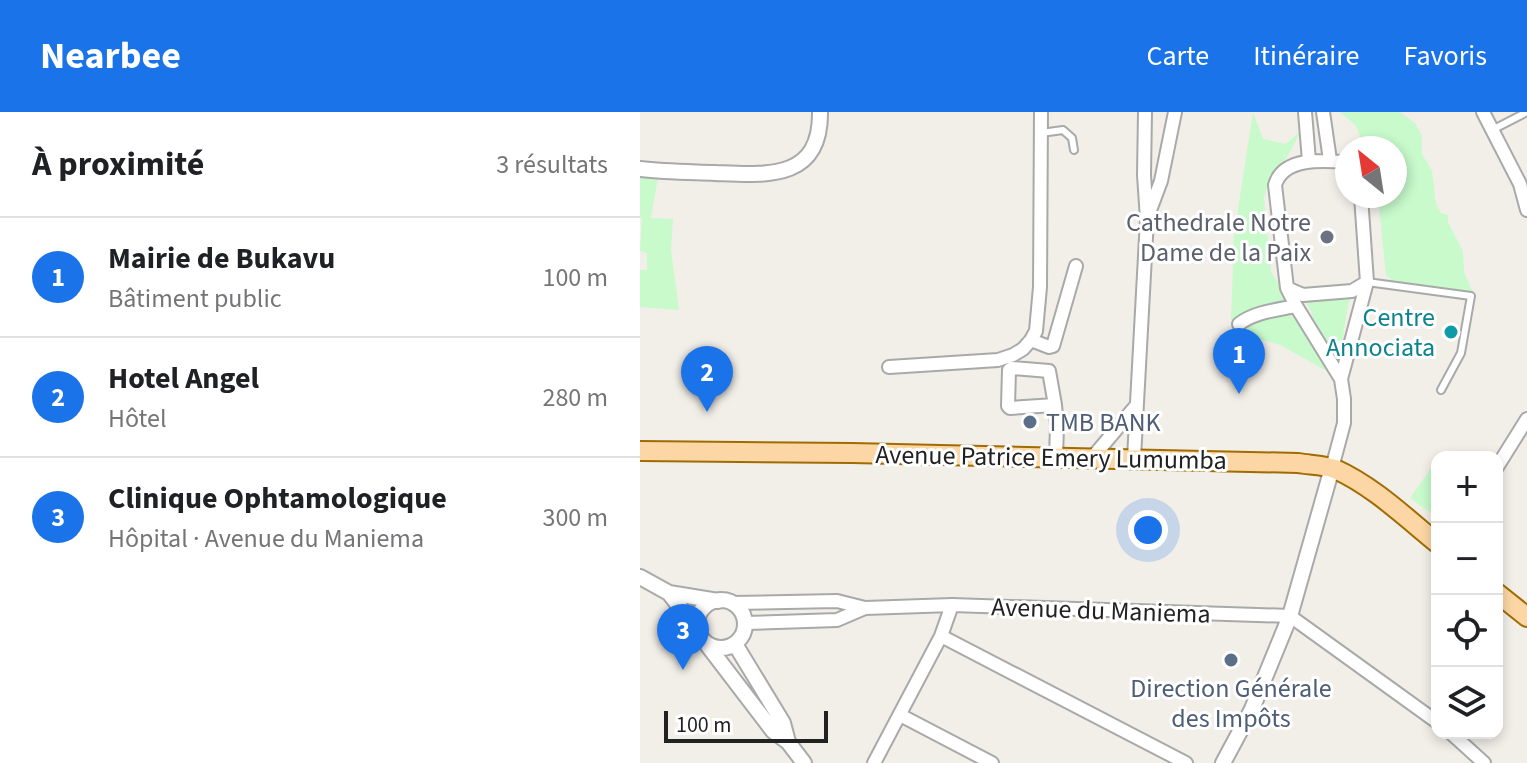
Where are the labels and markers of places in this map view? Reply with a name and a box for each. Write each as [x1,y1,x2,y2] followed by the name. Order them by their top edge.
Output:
[1126,204,1311,271] place label: Cathedrale Notre Dame de la Paix
[1318,228,1336,246] marker: Cathedrale Notre Dame de la Paix
[1326,299,1435,366] place label: Centre Annociata
[1442,323,1460,341] marker: Centre Annociata
[1213,328,1265,394] pin: 1
[681,346,733,412] pin: 2
[1046,404,1161,441] place label: TMB BANK
[1021,413,1039,431] marker: TMB BANK
[657,604,709,670] pin: 3
[1222,651,1240,669] marker: Direction Générale des Impôts
[1130,670,1332,737] place label: Direction Générale des Impôts

